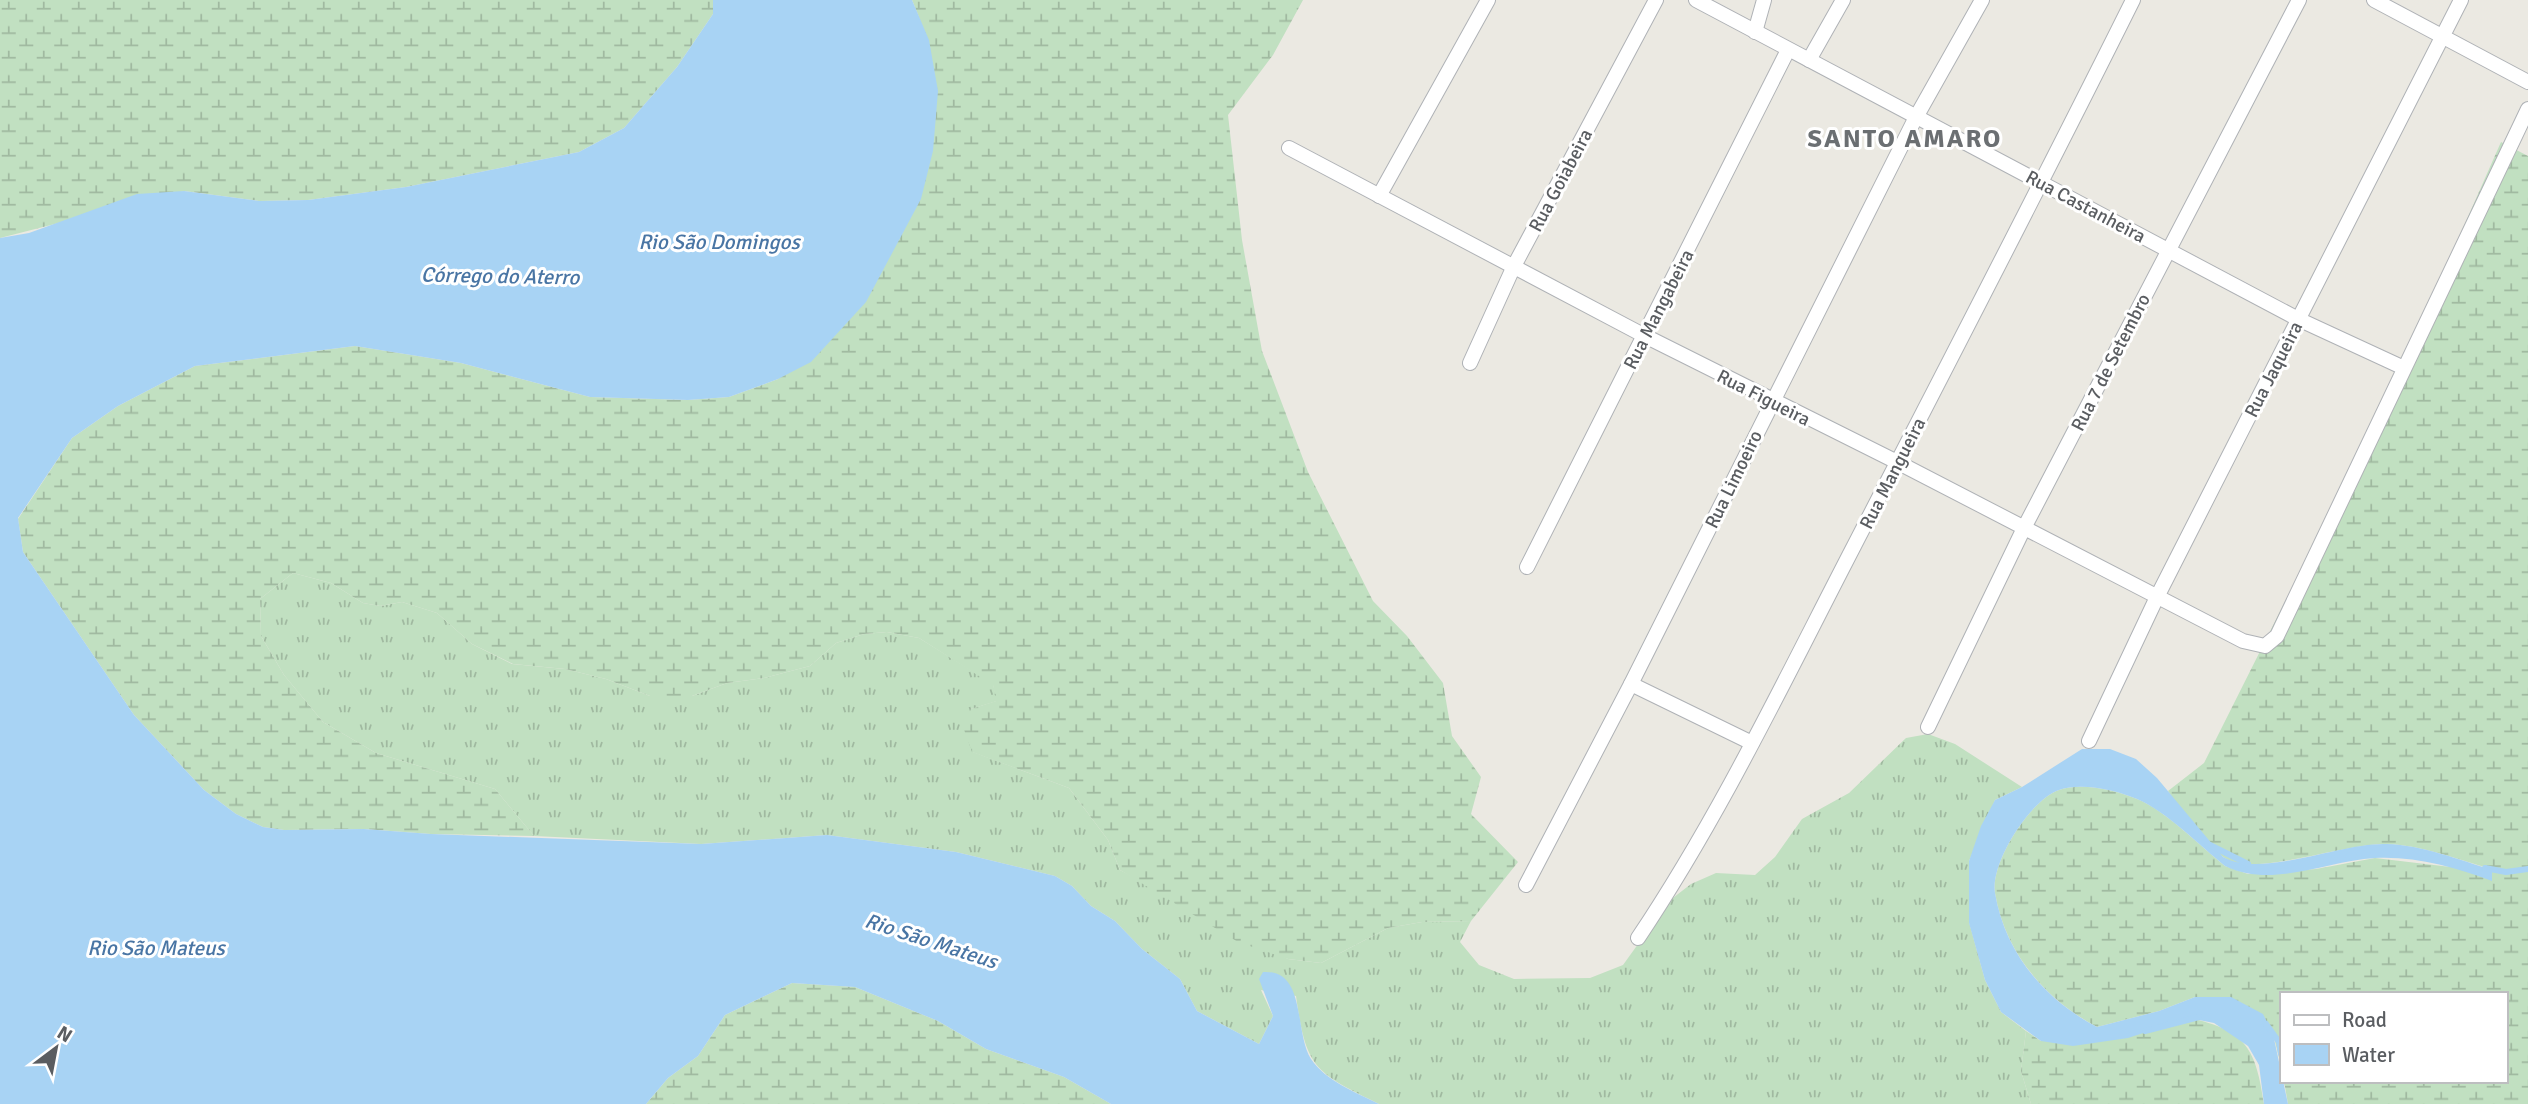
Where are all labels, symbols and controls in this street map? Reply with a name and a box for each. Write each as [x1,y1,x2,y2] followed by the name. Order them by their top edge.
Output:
[1808,123,2002,155] district label: SANTO AMARO
[1524,125,1598,236] street label: Rua Goiabeira
[2021,165,2150,249] street label: Rua Castanheira
[638,229,801,255] water label: Rio São Domingos
[1618,245,1699,373] street label: Rua Mangabeira
[421,262,581,290] water label: Córrego do Aterro
[2066,290,2156,435] street label: Rua 7 de Setembro
[2240,318,2308,421] street label: Rua Jaqueira
[1713,364,1814,432] street label: Rua Figueira
[1854,414,1931,533] street label: Rua Mangueira
[1700,426,1768,532] street label: Rua Limoeiro
[862,907,1002,975] water label: Rio São Mateus
[87,935,226,961] water label: Rio São Mateus
[2280,992,2507,1083] legend
[2342,1007,2387,1033] text: Road
[21,1013,91,1083] north arrow
[53,1021,76,1048] text: N
[2342,1042,2395,1068] text: Water

